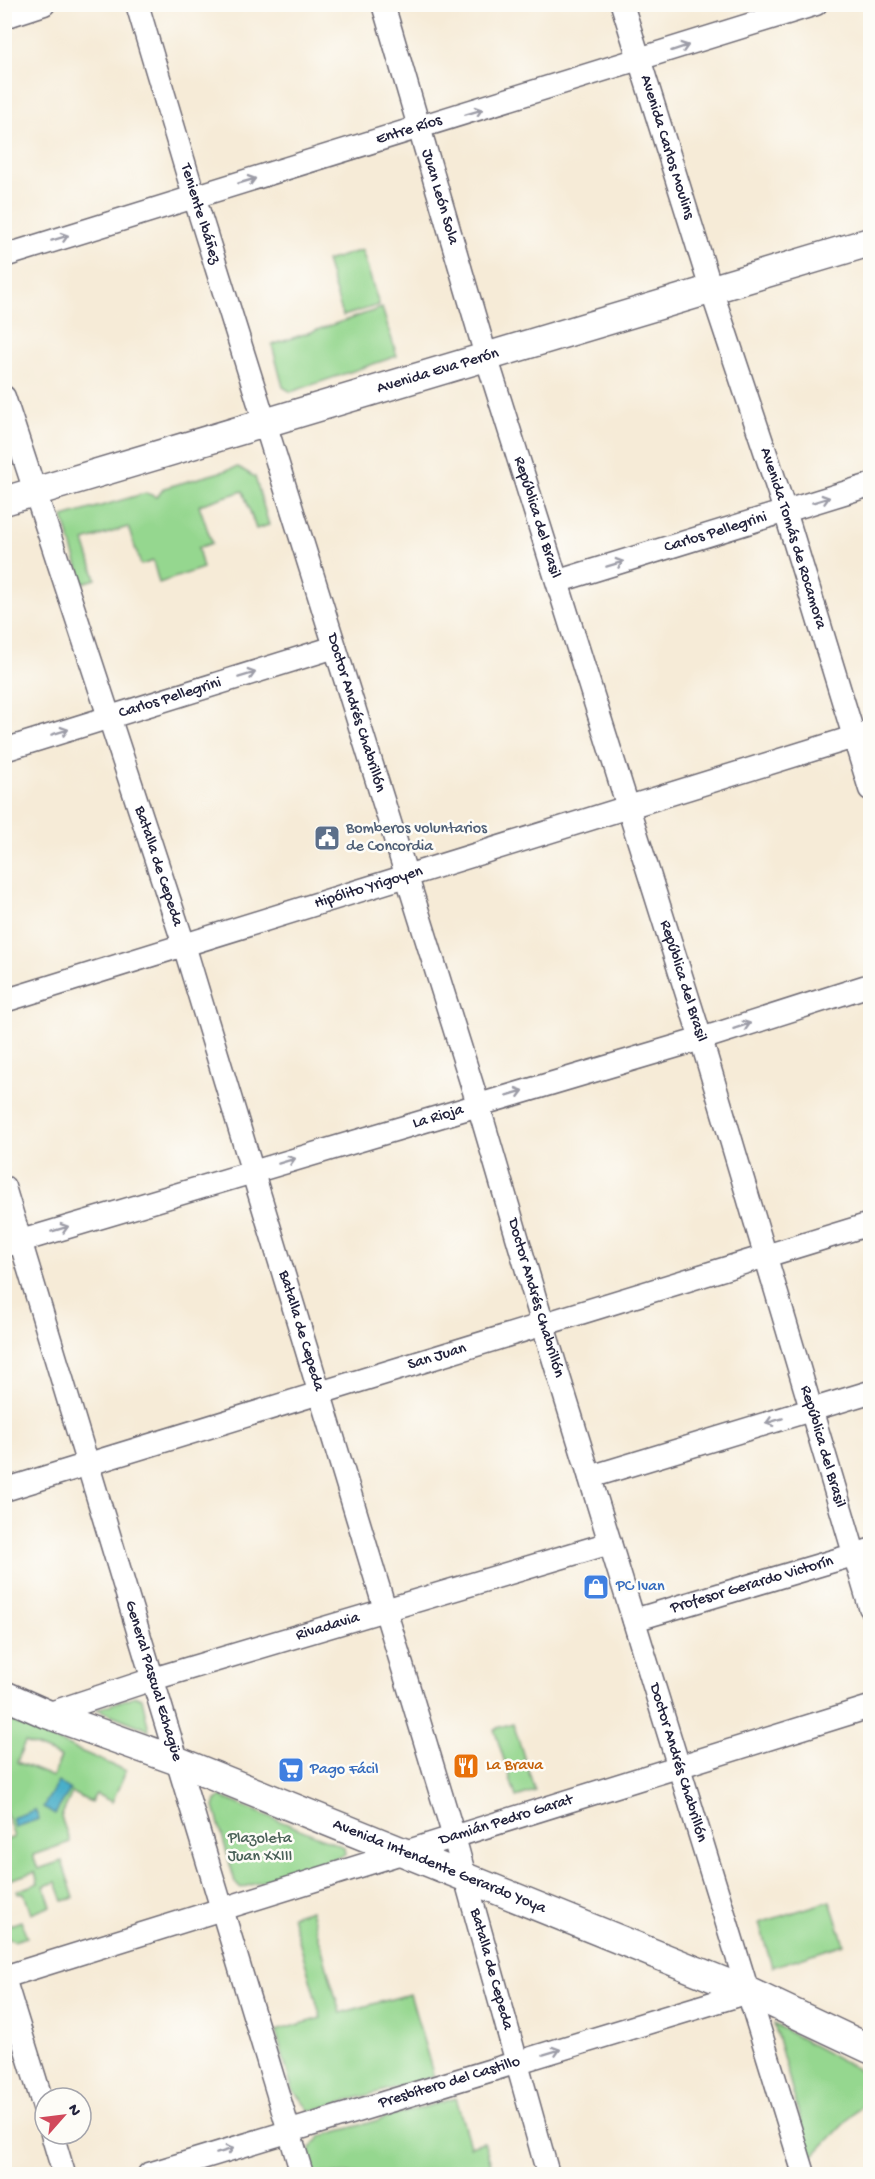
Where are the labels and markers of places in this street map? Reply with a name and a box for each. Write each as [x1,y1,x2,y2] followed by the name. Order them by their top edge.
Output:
[345,820,488,857] place label: Bomberos voluntarios de Concordia
[312,823,342,853] public building icon: Bomberos voluntarios de Concordia
[581,1572,611,1602] shop icon: PC Ivan
[615,1578,665,1597] place label: PC Ivan
[451,1751,481,1781] restaurant icon: La Brava
[276,1755,306,1785] supermarket icon: Pago Fácil
[486,1757,544,1776] place label: La Brava
[309,1761,378,1780] place label: Pago Fácil

